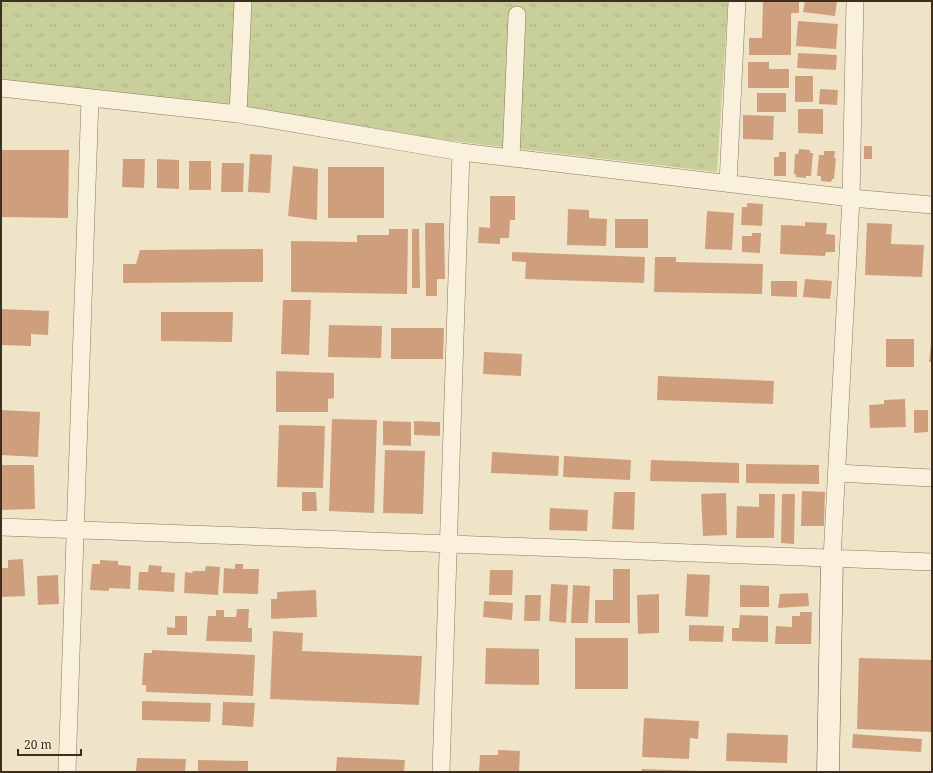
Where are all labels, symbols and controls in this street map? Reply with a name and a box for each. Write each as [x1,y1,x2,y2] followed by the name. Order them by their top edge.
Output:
[18,731,81,757] scale bar
[24,736,52,753] text: 20 m

